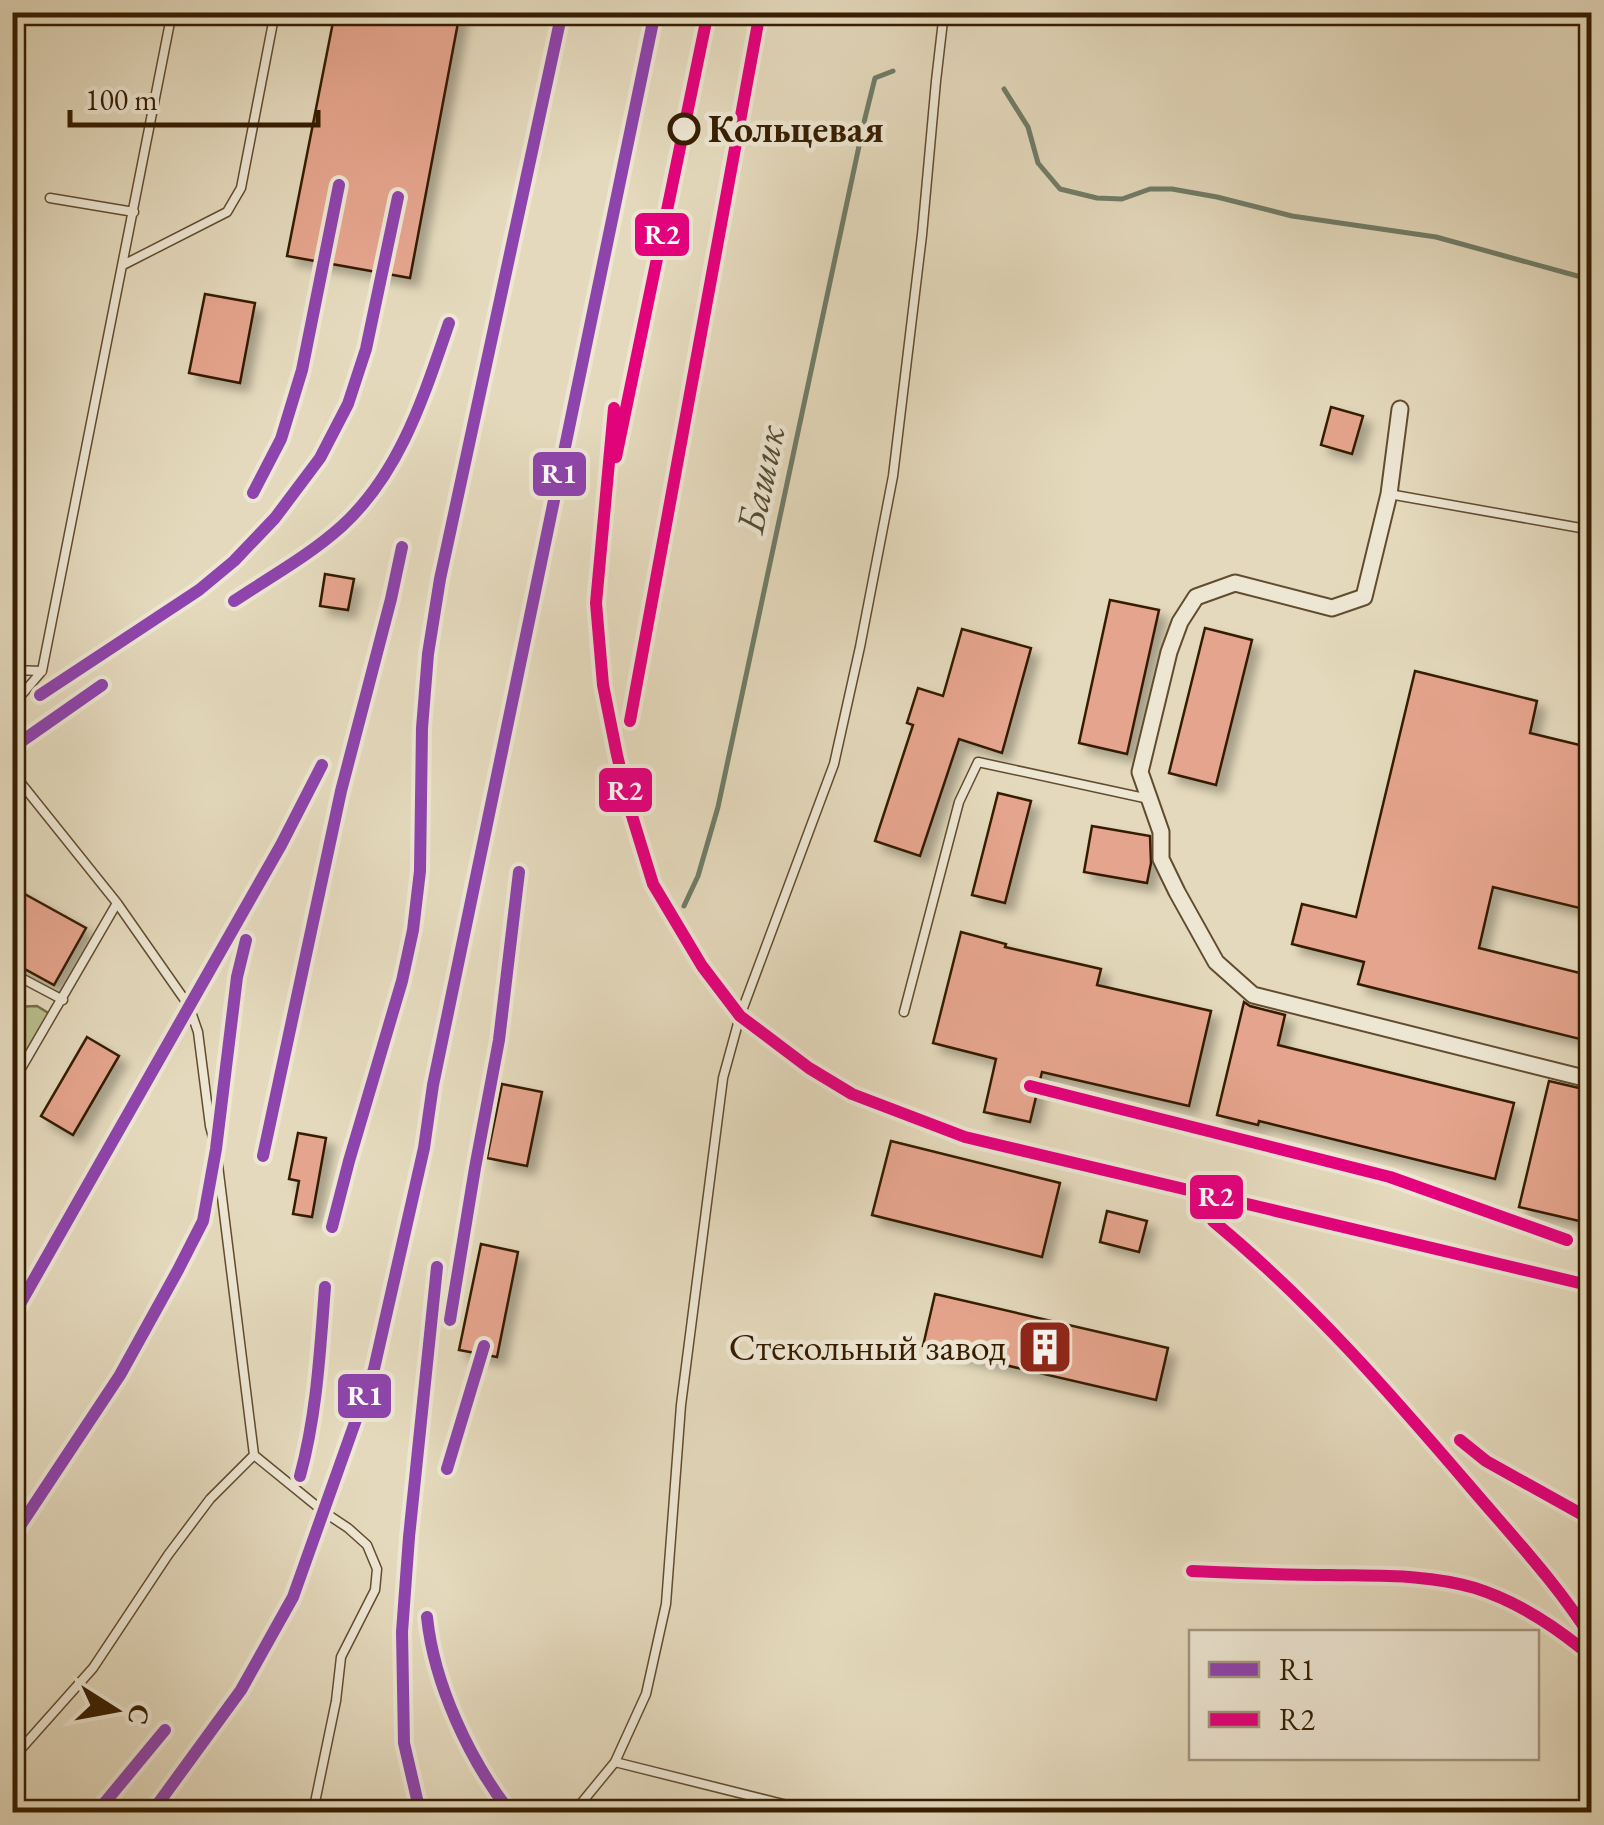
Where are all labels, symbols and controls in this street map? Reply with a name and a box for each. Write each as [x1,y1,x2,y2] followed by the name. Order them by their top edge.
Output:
[70,65,318,127] scale bar
[85,80,158,119] text: 100 m
[708,104,884,153] place label: Кольцевая
[669,114,699,144] marker: Кольцевая
[633,211,691,258] line badge: R2
[644,216,680,252] text: R2
[723,419,797,539] water label: Башик
[531,450,588,498] line badge: R1
[541,455,577,491] text: R1
[597,766,654,814] line badge: R2
[607,772,643,808] text: R2
[1188,1173,1245,1221] line badge: R2
[1198,1178,1234,1214] text: R2
[1015,1317,1075,1377] building icon: Стекольный завод
[729,1322,1006,1371] place label: Стекольный завод
[336,1372,393,1420] line badge: R1
[347,1377,383,1413] text: R1
[1189,1630,1539,1760] legend
[1279,1650,1315,1689] text: R1
[65,1660,165,1760] north arrow
[1279,1700,1315,1739] text: R2
[120,1702,159,1728] text: С

